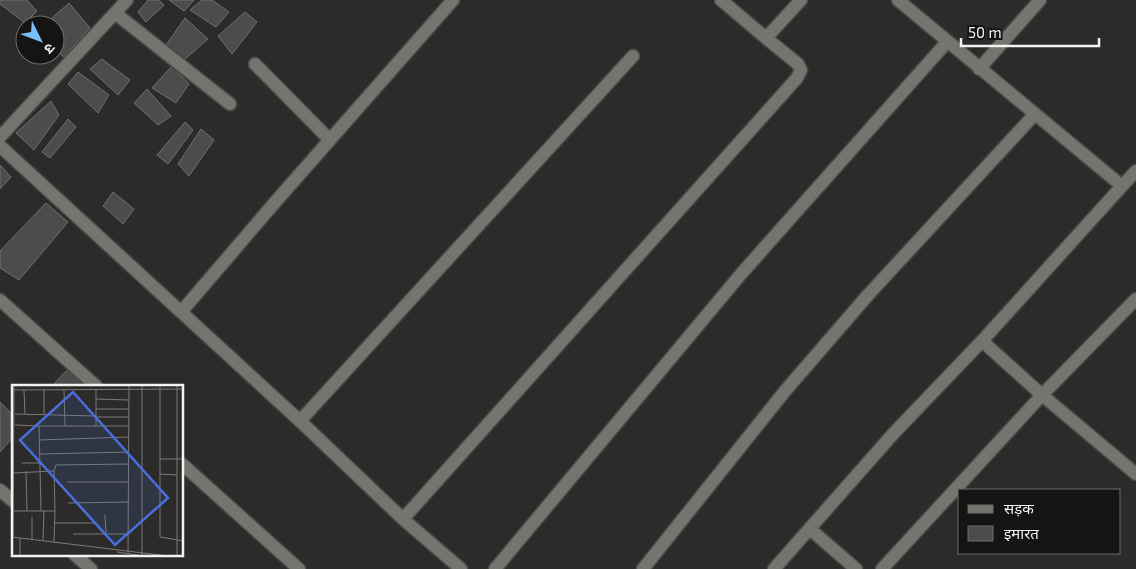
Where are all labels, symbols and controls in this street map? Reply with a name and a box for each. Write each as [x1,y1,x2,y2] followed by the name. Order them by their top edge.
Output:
[15,15,65,65] north arrow
[961,15,1098,47] scale bar
[968,23,1002,41] text: 50 m
[40,40,59,58] text: उ
[12,385,184,556] inset map
[958,489,1121,554] legend
[1004,499,1034,517] text: सड़क
[1004,524,1039,542] text: इमारत

